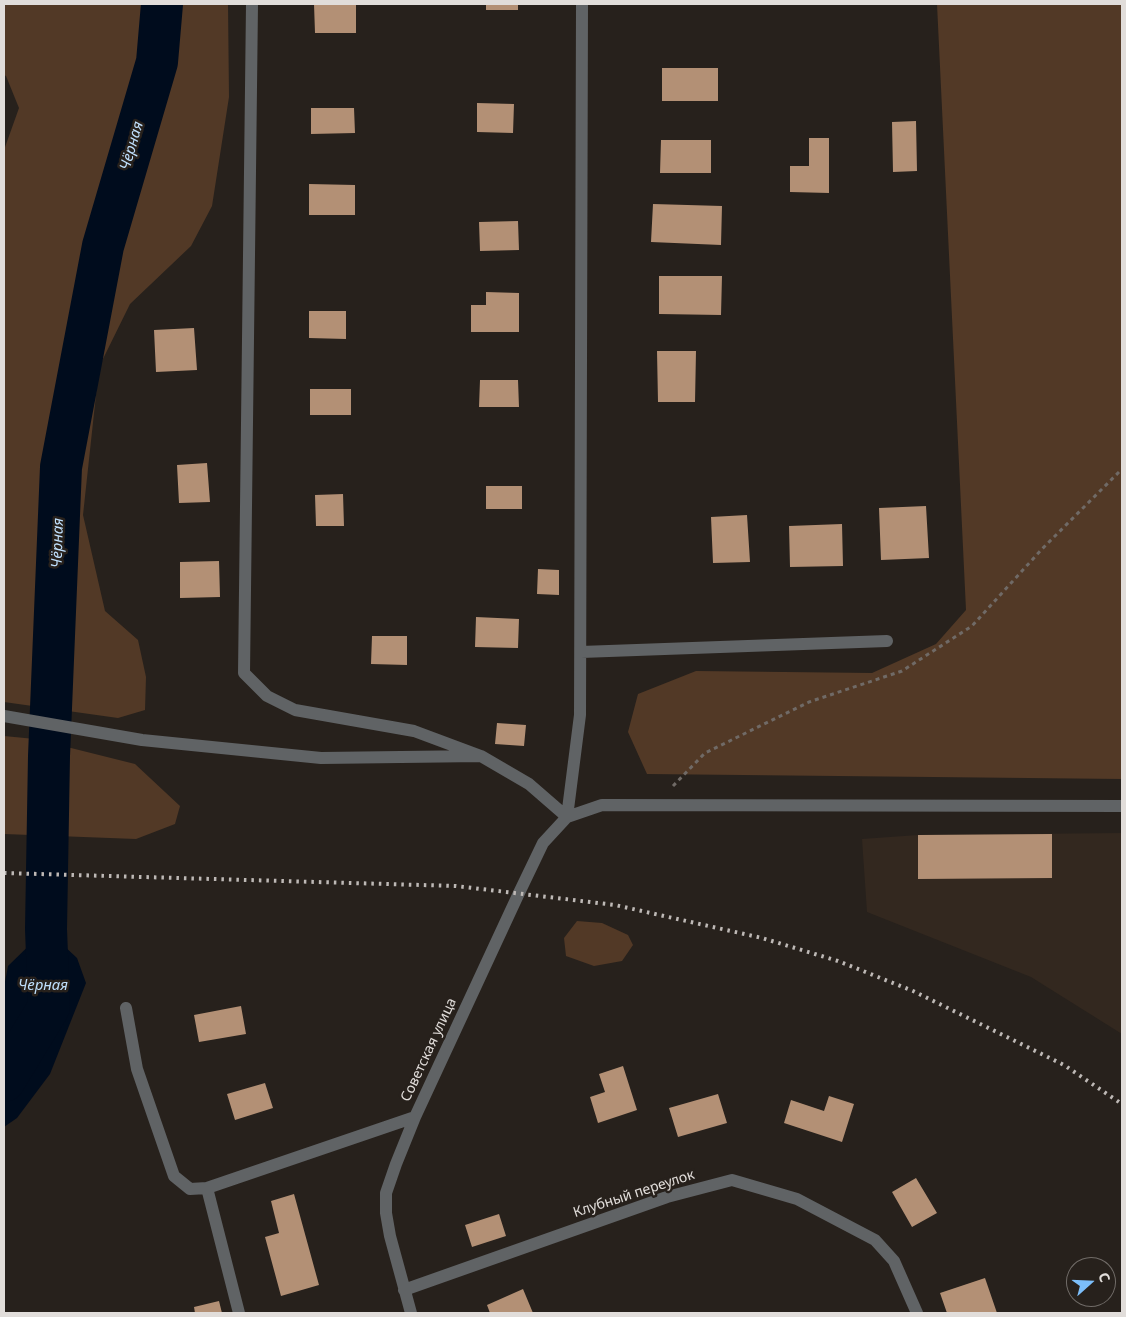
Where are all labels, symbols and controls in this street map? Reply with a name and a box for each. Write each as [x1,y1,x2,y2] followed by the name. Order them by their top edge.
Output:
[116,119,148,173] water label: Чёрная
[48,518,68,568] water label: Чёрная
[18,977,68,995] water label: Чёрная
[398,996,460,1104] street label: Советская улица
[571,1166,697,1222] street label: Клубный переулок
[1066,1257,1116,1307] north arrow
[1094,1270,1115,1285] text: С

